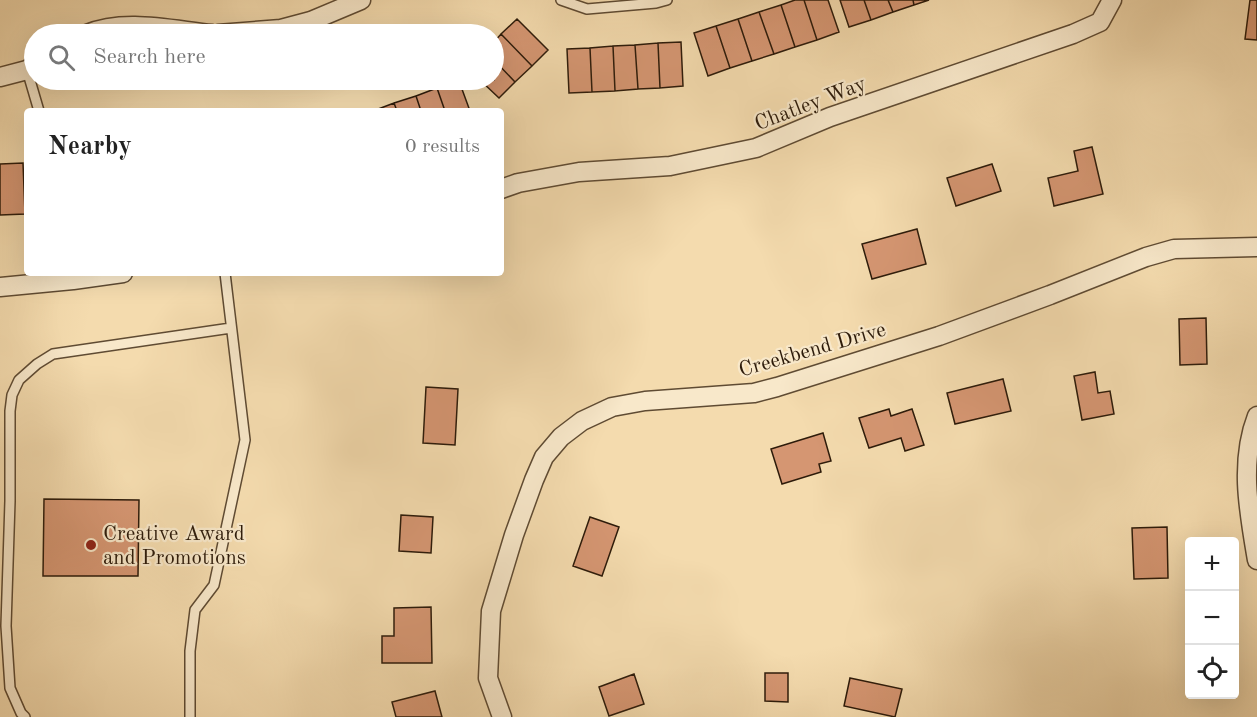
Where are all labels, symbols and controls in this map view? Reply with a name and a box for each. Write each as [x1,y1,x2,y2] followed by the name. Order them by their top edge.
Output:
[24,24,504,90] search box
[45,41,78,74] icon: search
[93,46,206,68] text: Search here
[752,74,869,135] street label: Chatley Way
[48,134,132,160] text: Nearby
[405,137,480,157] text: 0 results
[736,319,888,381] street label: Creekbend Drive
[103,524,246,569] place label: Creative Award and Promotions
[1185,537,1239,699] map controls
[1185,537,1239,591] button: +
[84,538,98,552] marker: Creative Award and Promotions
[1185,591,1239,645] button: −
[1185,645,1239,699] button: locate

